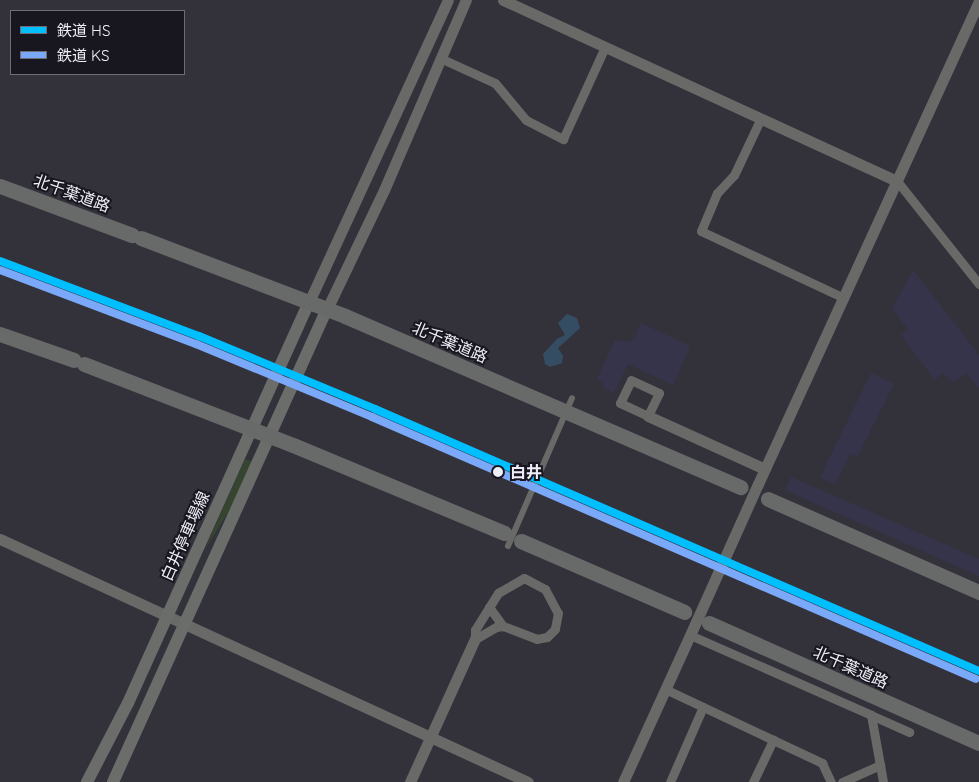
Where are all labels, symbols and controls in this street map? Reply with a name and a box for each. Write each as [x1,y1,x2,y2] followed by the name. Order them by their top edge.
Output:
[10,10,185,75] legend
[57,21,110,40] text: 鉄道 HS
[57,46,110,65] text: 鉄道 KS
[31,170,113,216] street label: 北千葉道路
[409,318,491,366] street label: 北千葉道路
[510,462,542,482] place label: 白井
[489,463,507,481] marker: 白井
[157,488,213,584] street label: 白井停車場線
[811,642,891,692] street label: 北千葉道路

